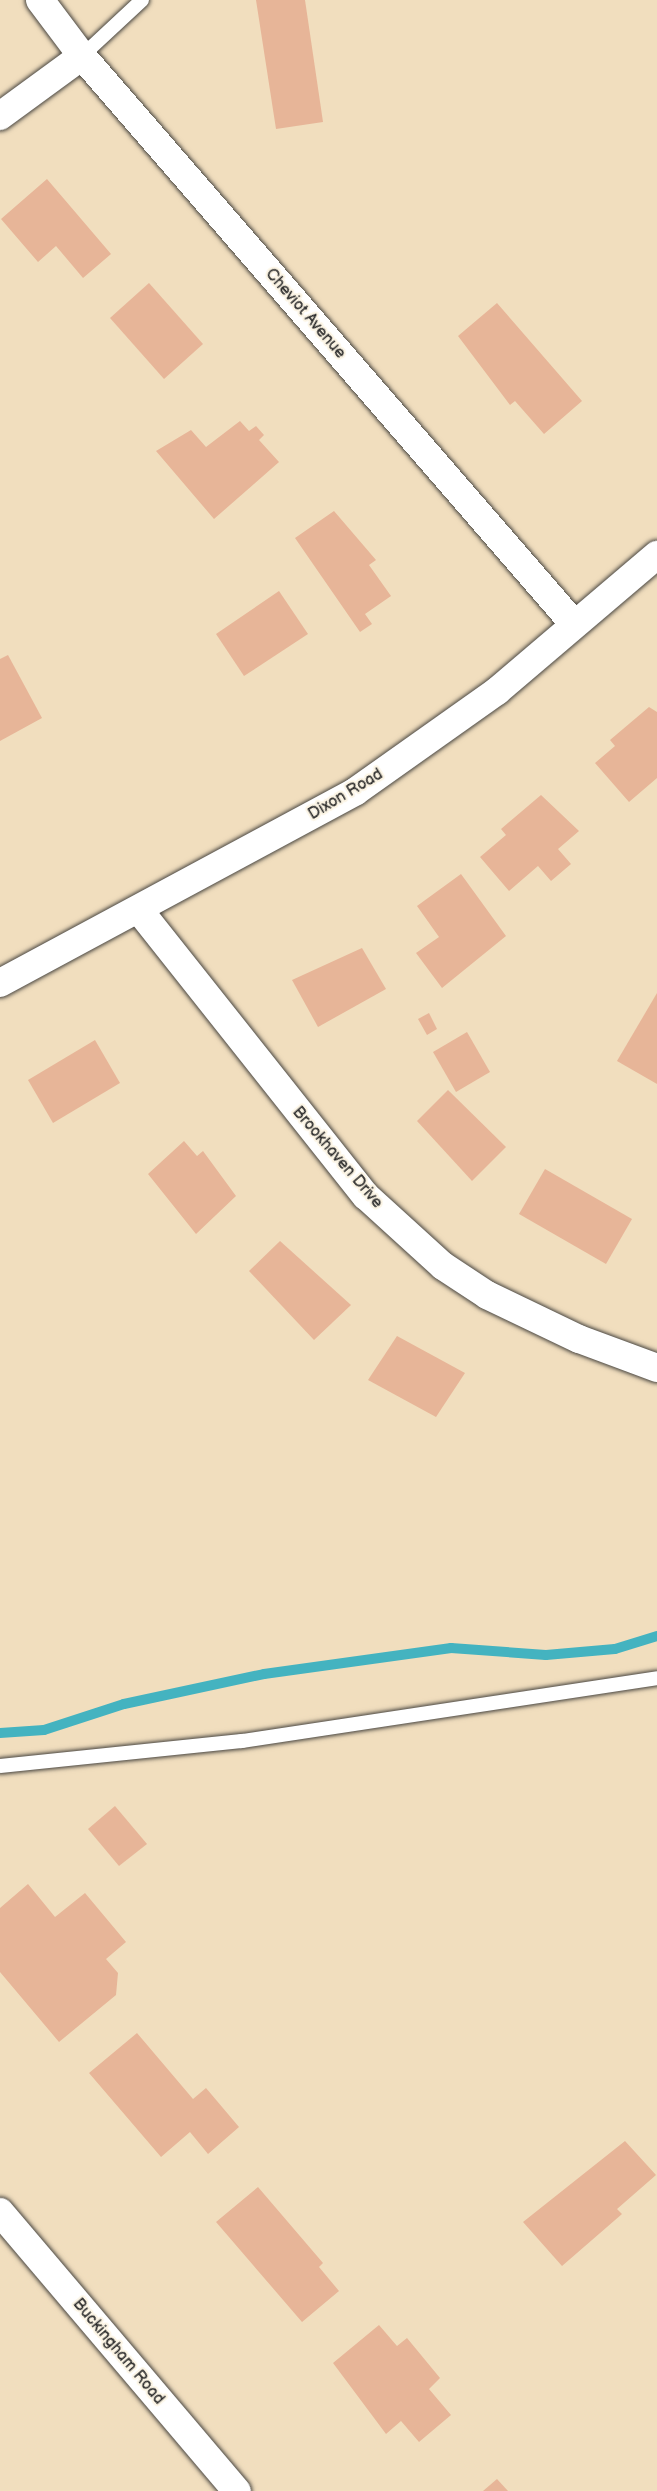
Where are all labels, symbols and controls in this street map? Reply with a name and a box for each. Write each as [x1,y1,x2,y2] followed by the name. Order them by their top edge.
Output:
[261,265,349,363] street label: Cheviot Avenue
[305,765,387,825] street label: Dixon Road
[288,1103,386,1213] street label: Brookhaven Drive
[68,2295,168,2409] street label: Buckingham Road

